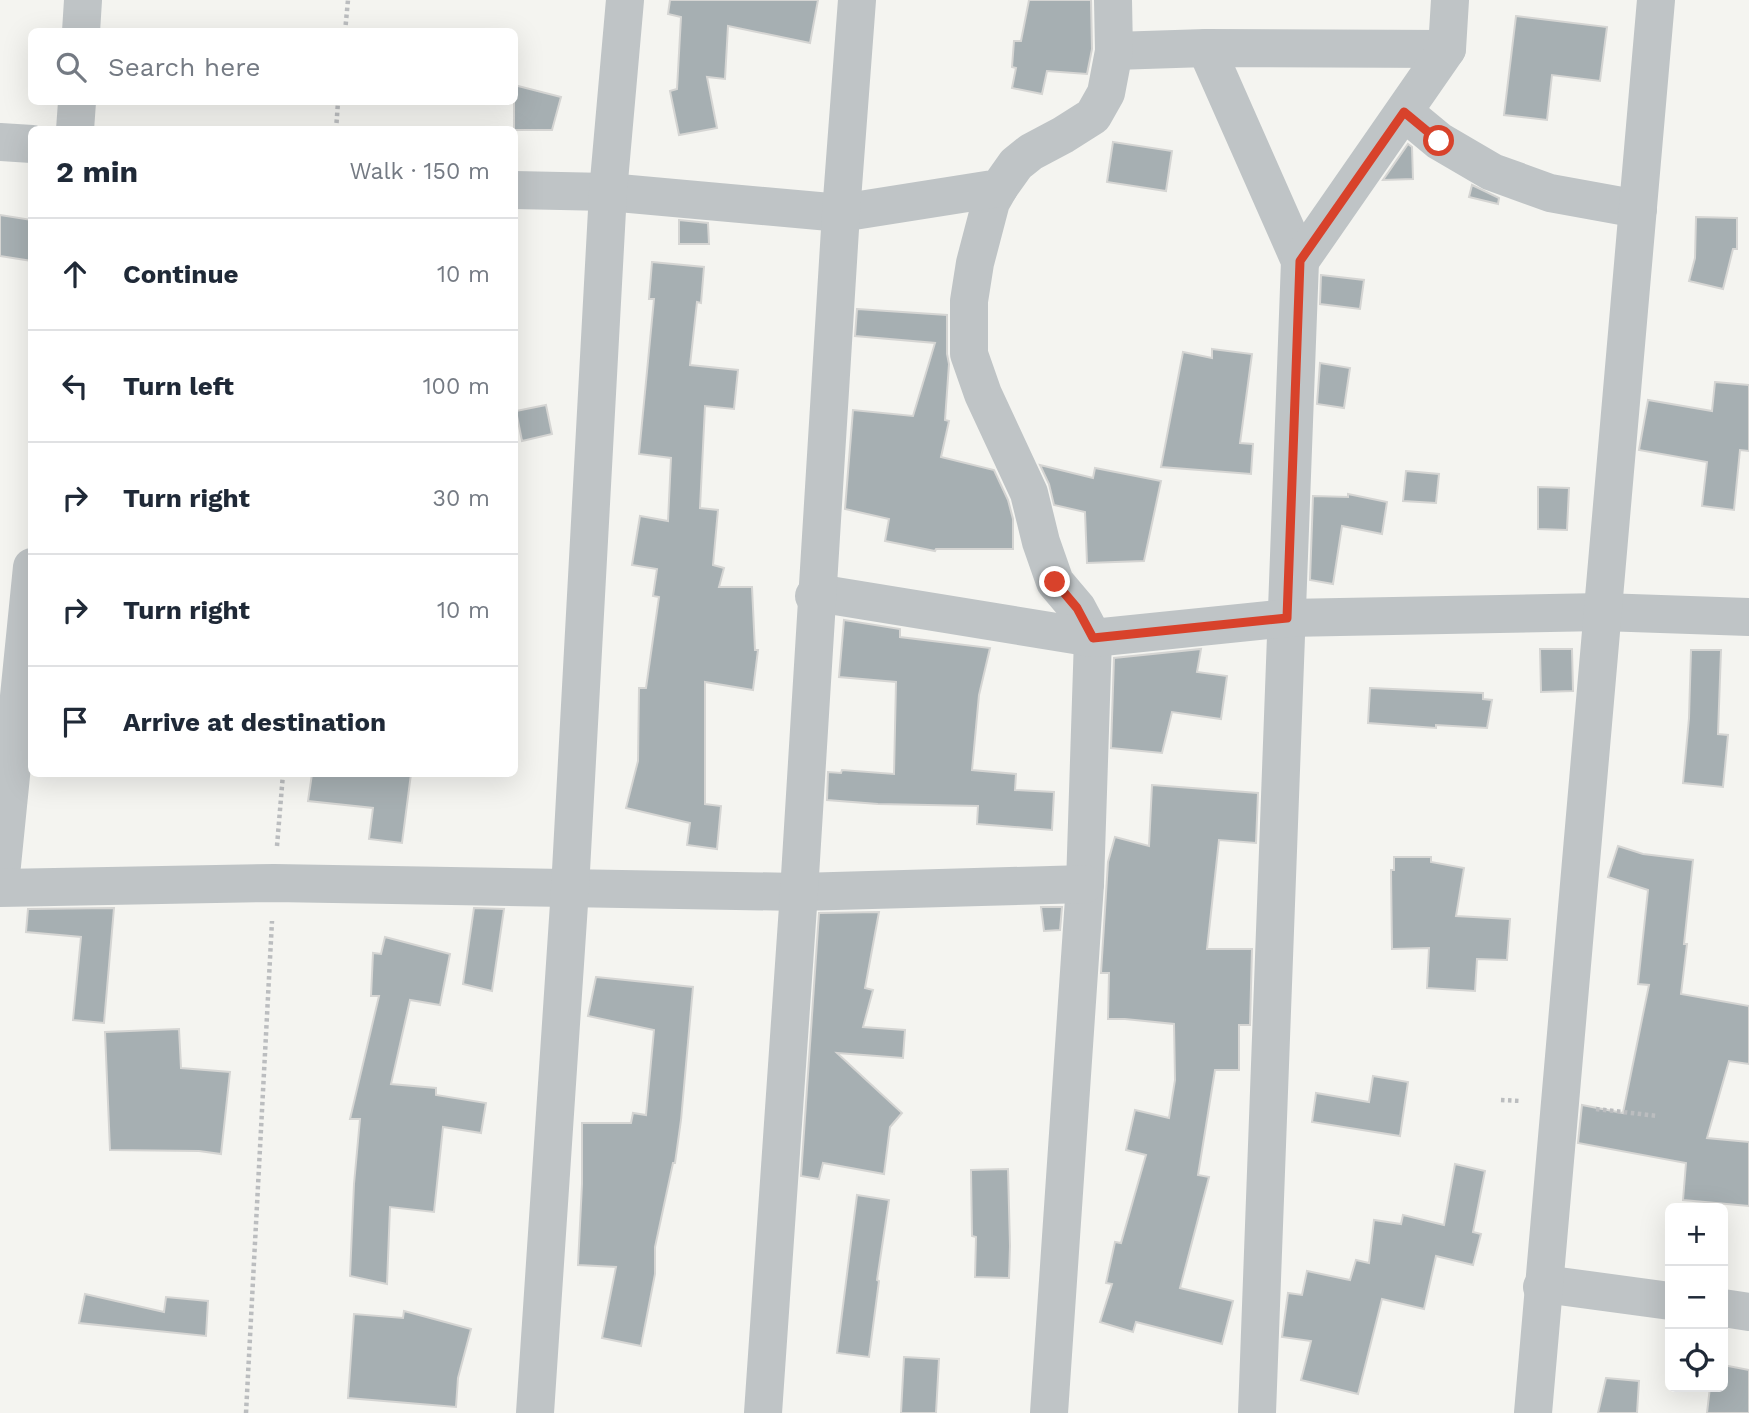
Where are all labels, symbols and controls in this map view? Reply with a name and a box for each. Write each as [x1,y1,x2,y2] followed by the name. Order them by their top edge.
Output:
[28,28,518,105] search box
[52,48,90,86] icon: search
[108,52,260,82] text: Search here
[1423,125,1454,156] route start
[56,154,138,189] text: 2 min
[349,158,490,185] text: Walk · 150 m
[56,255,94,293] icon: ahead
[123,259,239,289] text: Continue
[437,261,490,288] text: 10 m
[56,367,94,405] icon: left
[123,371,234,401] text: Turn left
[423,373,490,400] text: 100 m
[56,479,94,517] icon: right
[123,483,250,513] text: Turn right
[433,485,490,512] text: 30 m
[1039,566,1070,597] route end
[56,591,94,629] icon: right
[123,595,250,625] text: Turn right
[437,597,490,624] text: 10 m
[56,703,94,741] icon: arrive
[123,707,386,737] text: Arrive at destination
[1665,1203,1728,1392] map controls
[1665,1203,1728,1266] button: +
[1665,1266,1728,1329] button: −
[1665,1329,1728,1392] button: locate

